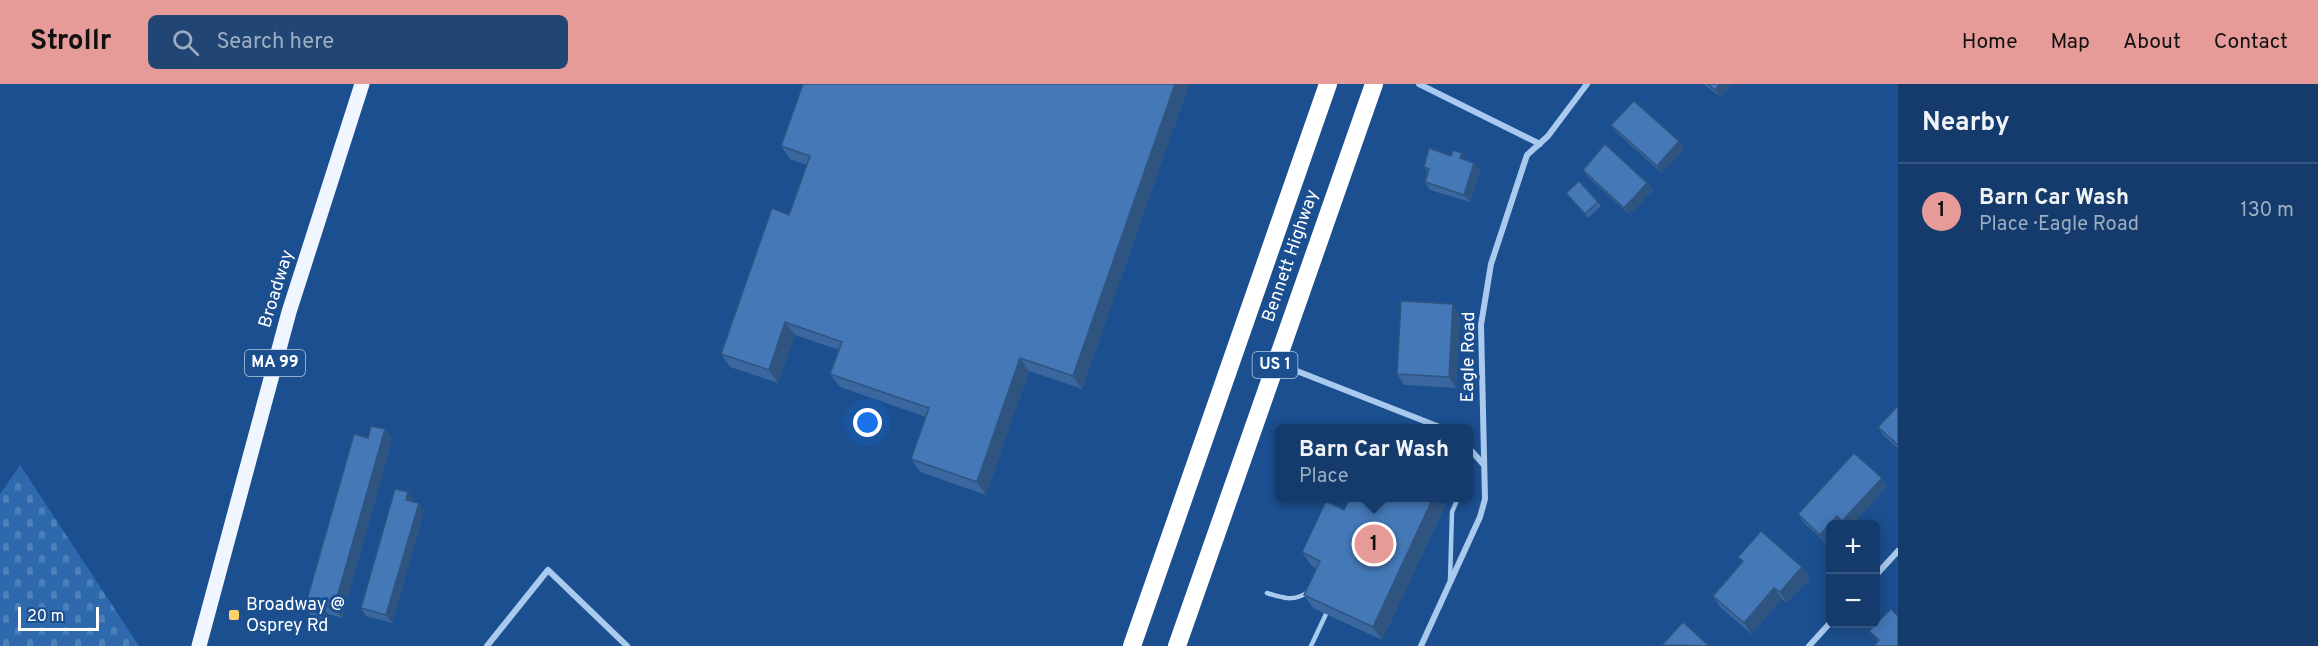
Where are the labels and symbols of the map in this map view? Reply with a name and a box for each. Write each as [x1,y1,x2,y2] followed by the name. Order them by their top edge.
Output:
[1258,187,1324,325] street label: Bennett Highway
[254,247,300,331] street label: Broadway
[1457,311,1481,403] street label: Eagle Road
[245,350,305,376] road number: MA 99
[1252,352,1298,378] road number: US 1
[853,408,882,437] your location
[1354,522,1394,566] pin: 1
[246,594,345,638] place label: Broadway @ Osprey Rd
[18,604,99,632] scale bar
[227,608,241,622] marker: Broadway @ Osprey Rd

